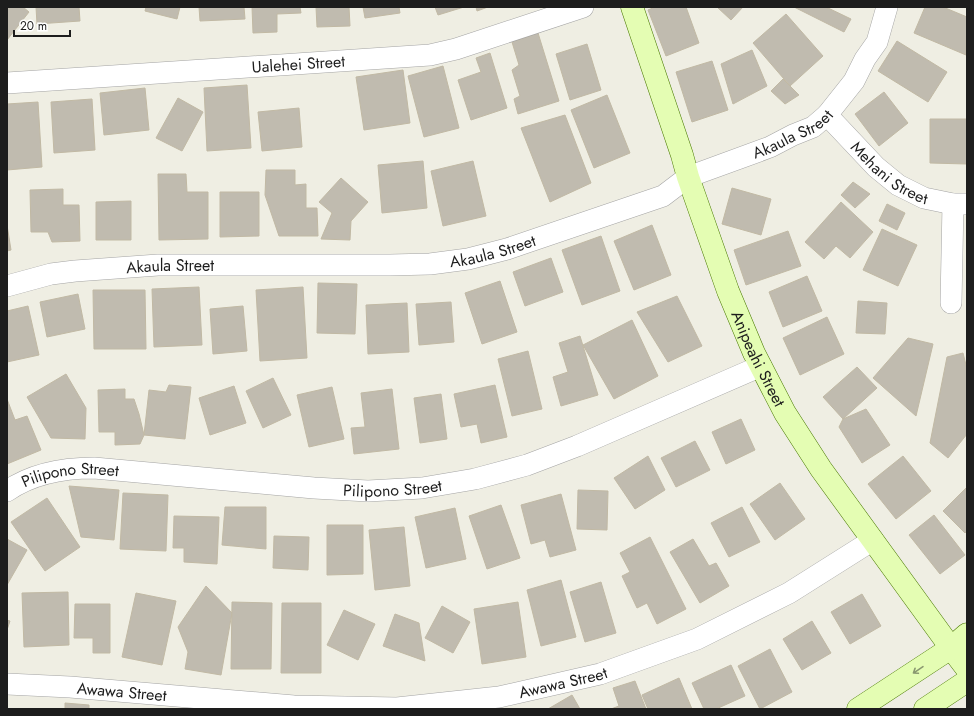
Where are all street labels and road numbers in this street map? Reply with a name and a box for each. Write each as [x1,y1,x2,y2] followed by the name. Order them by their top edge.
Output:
[251,49,346,78] street label: Ualehei Street
[749,105,839,164] street label: Akaula Street
[846,136,930,210] street label: Mehani Street
[448,229,539,273] street label: Akaula Street
[125,253,214,279] street label: Akaula Street
[726,307,791,411] street label: Anipeahi Street
[17,456,120,493] street label: Pilipono Street
[343,473,444,503] street label: Pilipono Street
[516,661,611,704] street label: Awawa Street
[76,676,168,707] street label: Awawa Street

